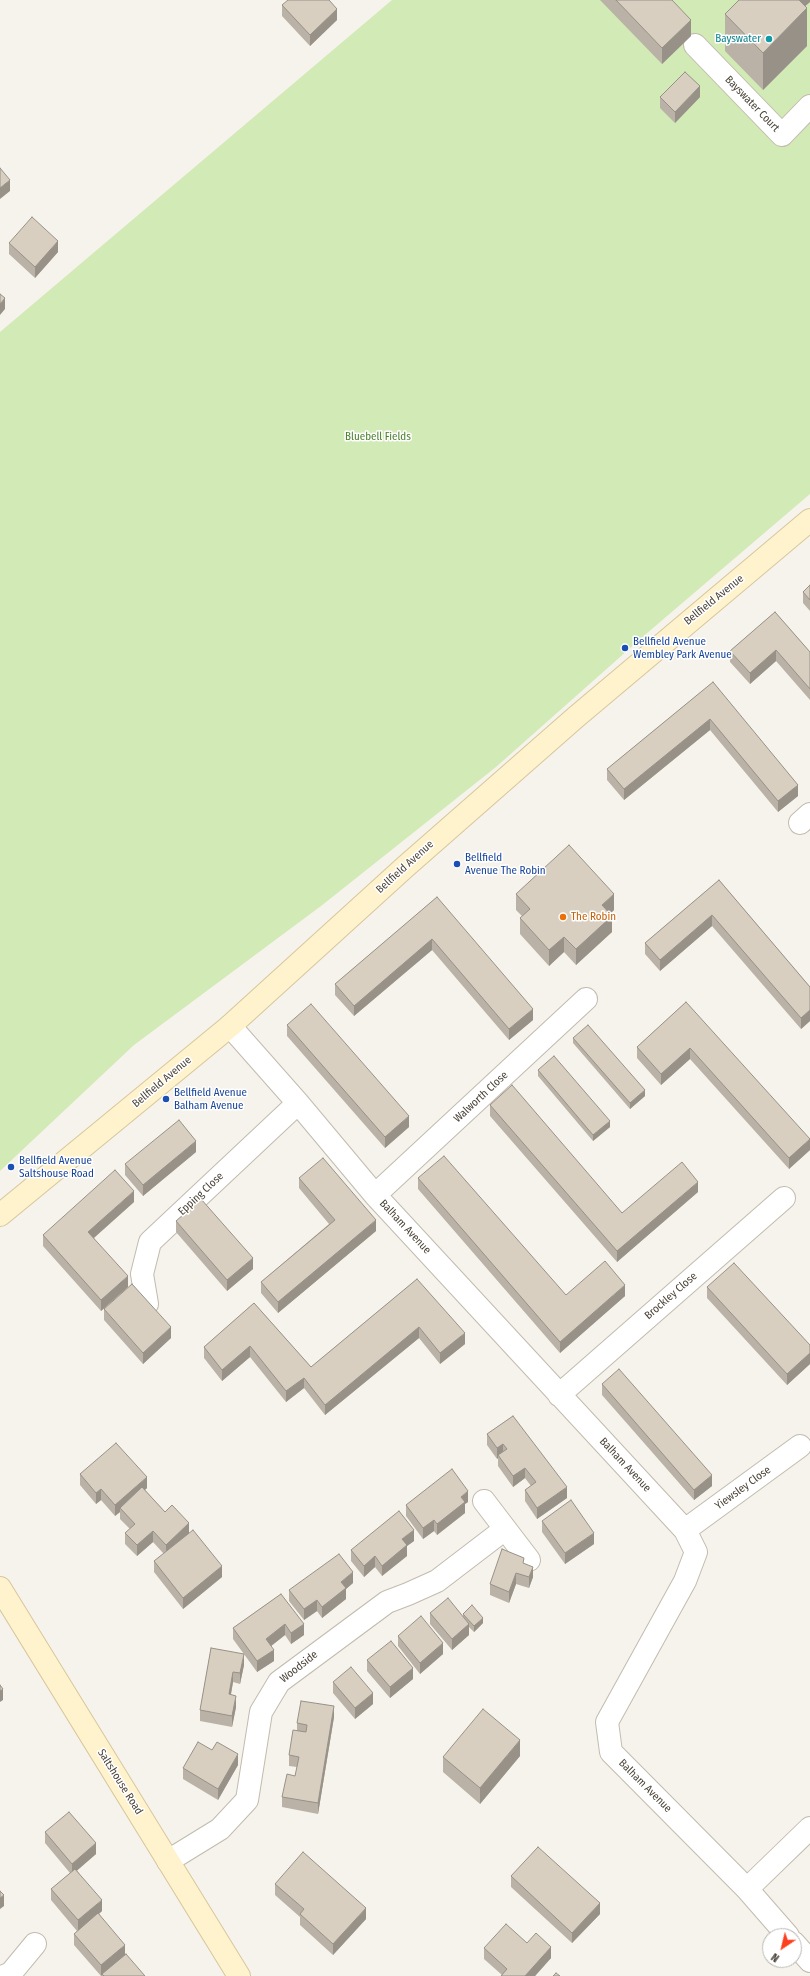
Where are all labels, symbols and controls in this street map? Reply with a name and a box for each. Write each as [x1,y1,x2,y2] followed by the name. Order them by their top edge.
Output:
[715,32,761,46] place label: Bayswater
[764,34,774,44] marker: Bayswater
[722,73,782,135] street label: Bayswater Court
[345,430,411,444] park label: Bluebell Fields
[682,572,746,628] street label: Bellfield Avenue
[633,635,732,661] place label: Bellfield Avenue Wembley Park Avenue
[620,643,630,653] marker: Bellfield Avenue Wembley Park Avenue
[374,838,436,896] street label: Bellfield Avenue
[465,851,546,877] place label: Bellfield Avenue The Robin
[452,859,462,869] marker: Bellfield Avenue The Robin
[571,910,616,924] place label: The Robin
[558,912,568,922] marker: The Robin
[130,1054,194,1110] street label: Bellfield Avenue
[451,1069,511,1125] street label: Walworth Close
[174,1086,247,1112] place label: Bellfield Avenue Balham Avenue
[161,1094,171,1104] marker: Bellfield Avenue Balham Avenue
[19,1154,94,1180] place label: Bellfield Avenue Saltshouse Road
[6,1162,16,1172] marker: Bellfield Avenue Saltshouse Road
[176,1170,226,1218] street label: Epping Close
[376,1197,434,1257] street label: Balham Avenue
[642,1270,700,1322] street label: Brockley Close
[596,1435,654,1495] street label: Balham Avenue
[713,1463,773,1513] street label: Yiewsley Close
[277,1648,321,1686] street label: Woodside
[95,1747,145,1817] street label: Saltshouse Road
[616,1757,674,1815] street label: Balham Avenue
[762,1928,802,1968] north arrow
[769,1950,782,1965] text: N

